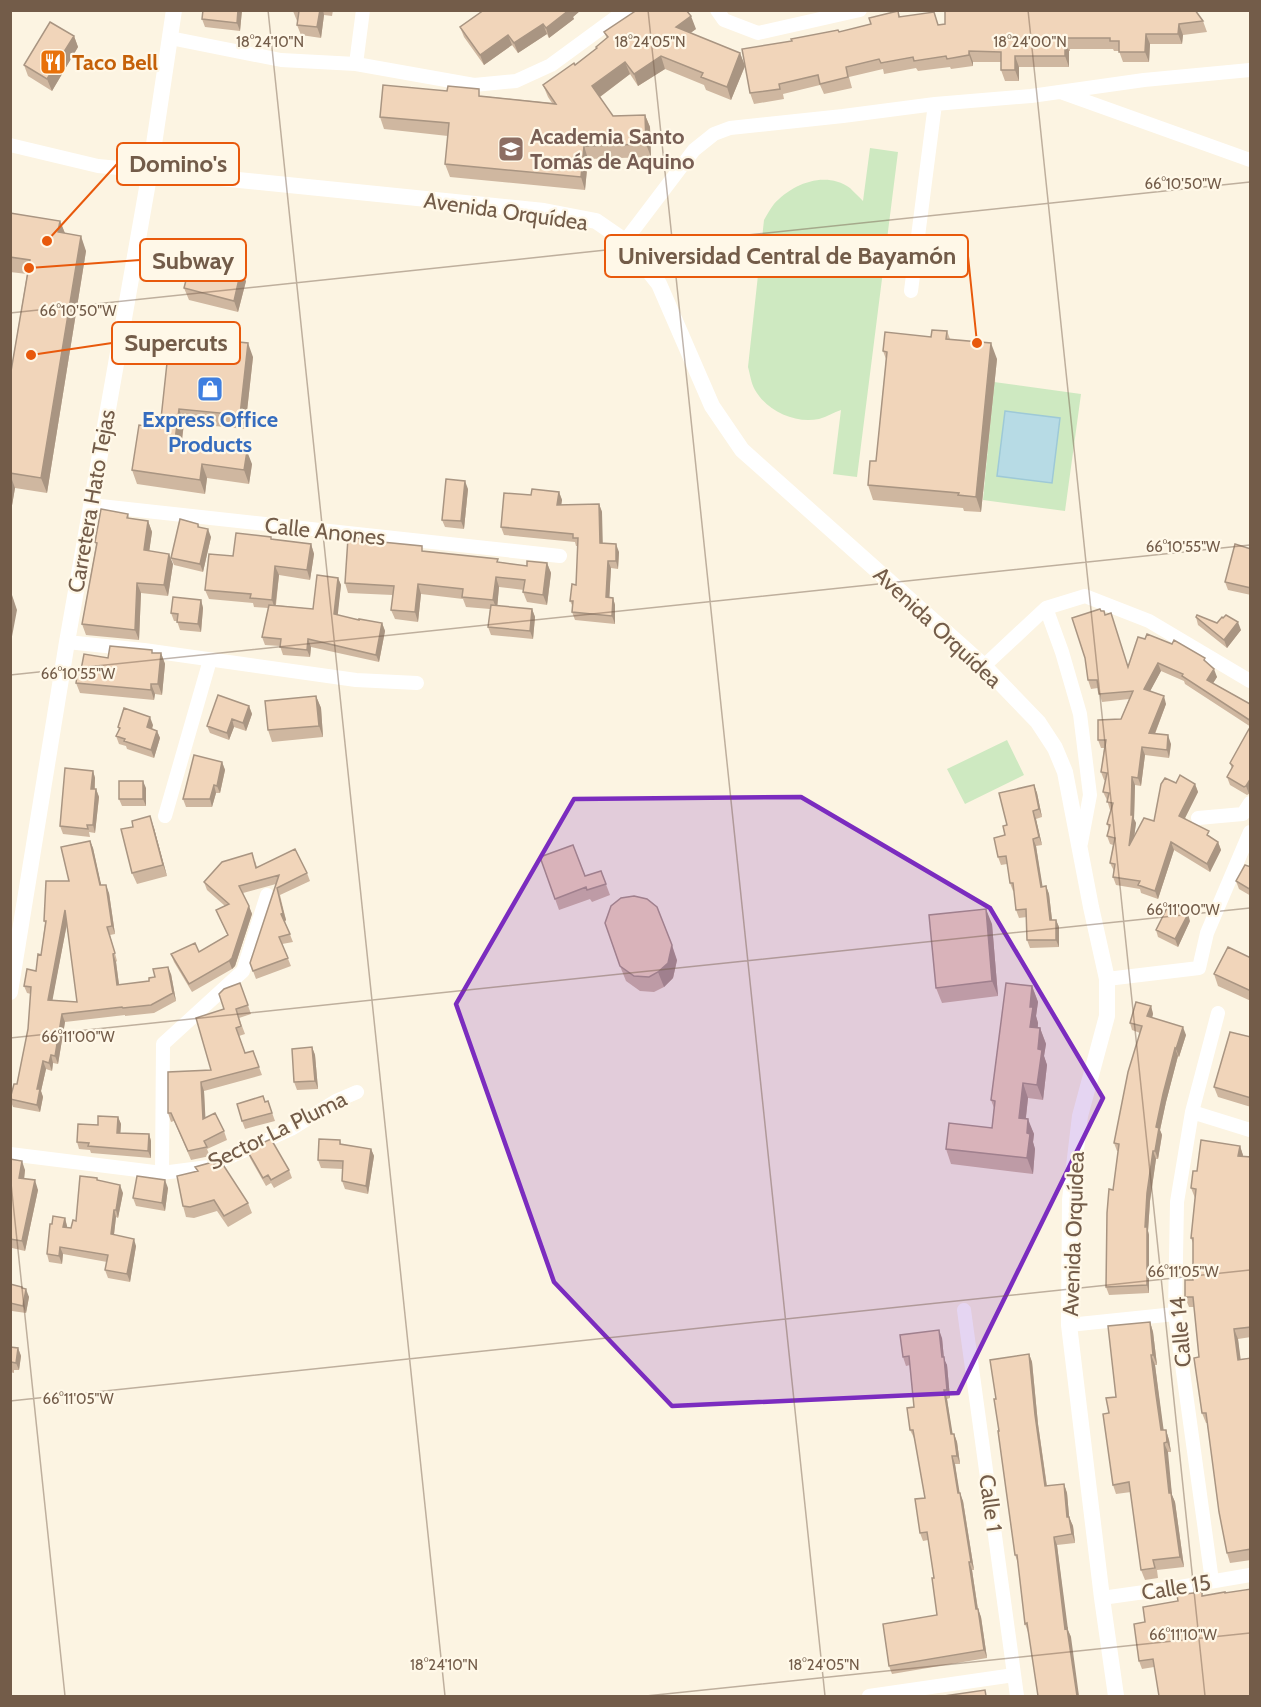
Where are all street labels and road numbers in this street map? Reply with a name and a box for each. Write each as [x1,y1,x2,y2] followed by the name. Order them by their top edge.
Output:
[422,187,590,236] street label: Avenida Orquídea
[62,407,121,595] street label: Carretera Hato Tejas
[263,512,387,551] street label: Calle Anones
[868,561,1008,694] street label: Avenida Orquídea
[203,1085,351,1176] street label: Sector La Pluma
[1057,1151,1090,1317] street label: Avenida Orquídea
[1164,1295,1197,1368] street label: Calle 14
[973,1473,1008,1534] street label: Calle 1
[1140,1569,1213,1606] street label: Calle 15

